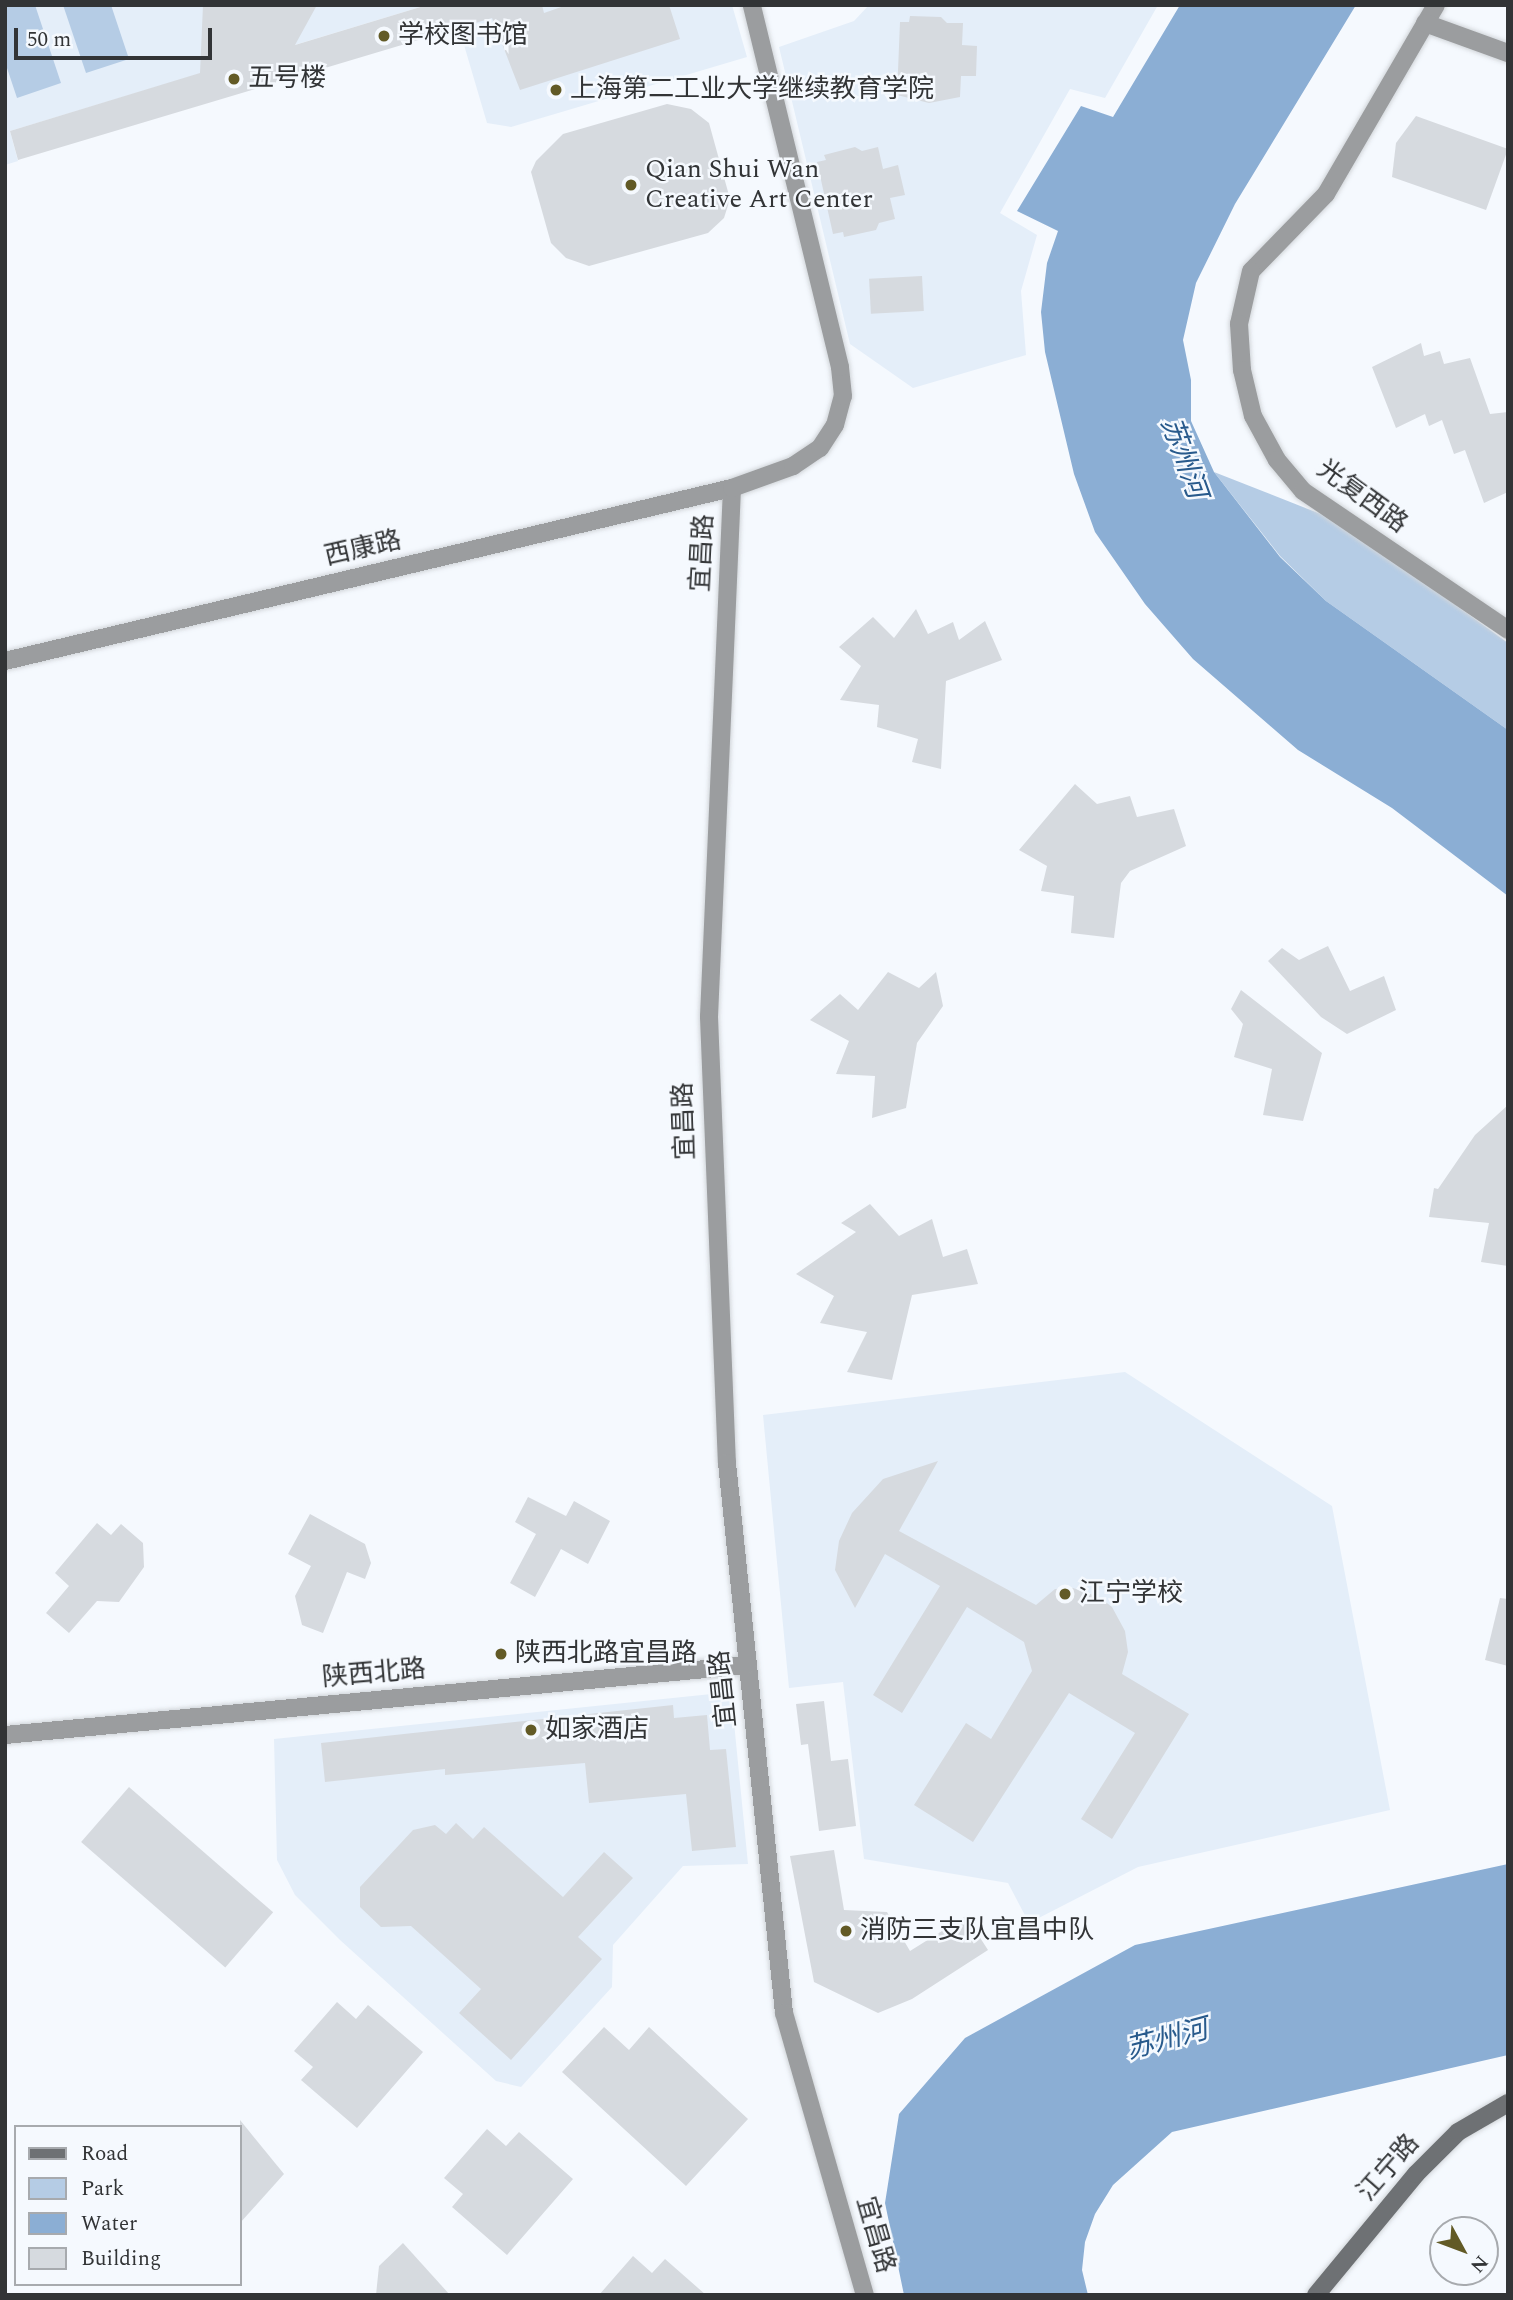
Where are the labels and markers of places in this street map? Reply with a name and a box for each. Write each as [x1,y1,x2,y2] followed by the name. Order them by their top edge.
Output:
[398,20,528,52] place label: 学校图书馆
[376,28,392,44] marker: 学校图书馆
[248,63,326,95] place label: 五号楼
[226,71,242,87] marker: 五号楼
[570,74,934,106] place label: 上海第二工业大学继续教育学院
[548,82,564,98] marker: 上海第二工业大学继续教育学院
[645,154,873,216] place label: Qian Shui Wan Creative Art Center
[623,177,639,193] marker: Qian Shui Wan Creative Art Center
[1079,1578,1183,1610] place label: 江宁学校
[1057,1586,1073,1602] marker: 江宁学校
[515,1638,697,1670] place label: 陕西北路宜昌路
[493,1646,509,1662] marker: 陕西北路宜昌路
[545,1714,649,1746] place label: 如家酒店
[523,1722,539,1738] marker: 如家酒店
[860,1915,1094,1947] place label: 消防三支队宜昌中队
[838,1923,854,1939] marker: 消防三支队宜昌中队

